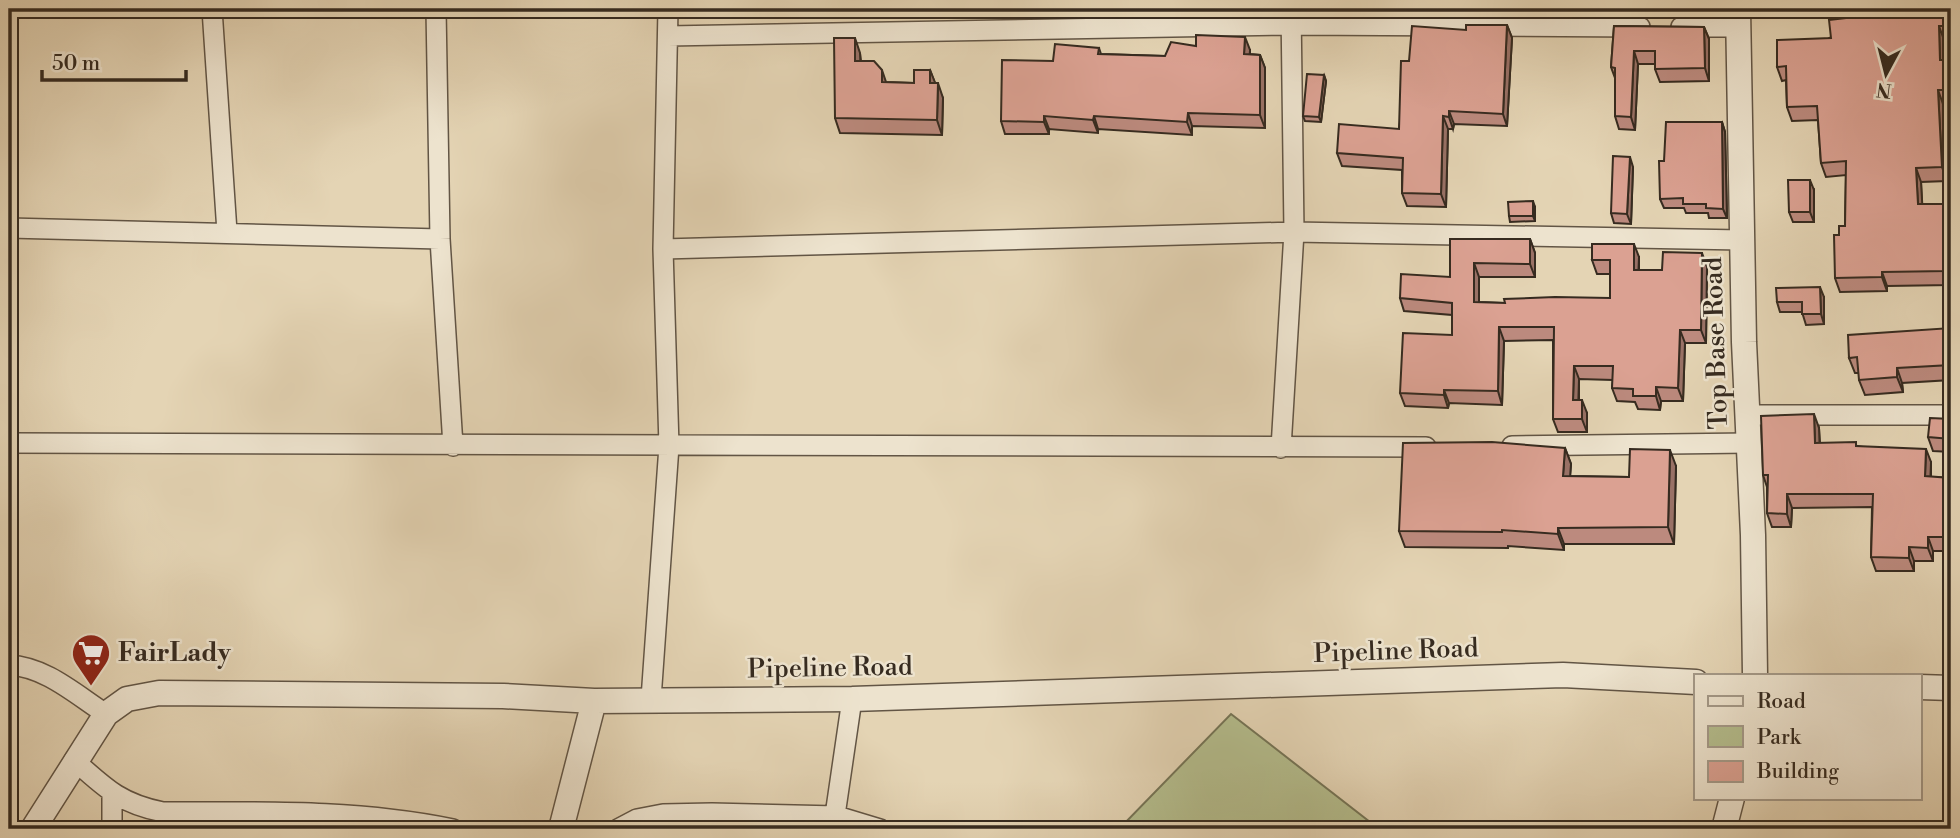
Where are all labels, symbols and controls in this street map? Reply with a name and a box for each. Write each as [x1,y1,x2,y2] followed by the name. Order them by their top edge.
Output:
[42,38,186,82] scale bar
[1852,38,1922,108] north arrow
[52,51,100,77] text: 50 m
[1875,77,1893,103] text: N
[1697,256,1735,430] street label: Top Base Road
[70,632,112,687] supermarket icon: FairLady
[1313,632,1479,670] street label: Pipeline Road
[118,637,232,669] place label: FairLady
[747,651,913,685] street label: Pipeline Road
[1694,674,1922,800] legend
[1757,689,1806,715] text: Road
[1757,725,1802,751] text: Park
[1756,759,1839,785] text: Building

